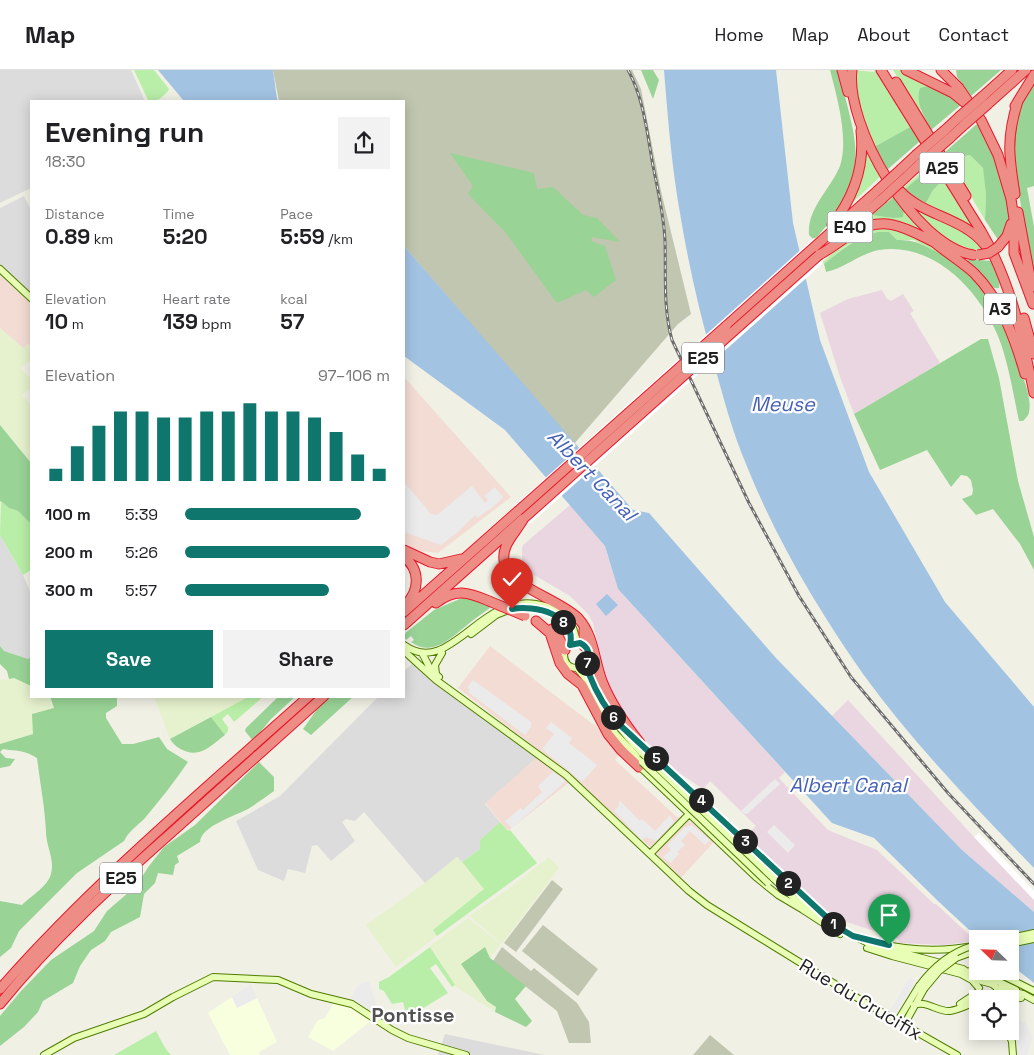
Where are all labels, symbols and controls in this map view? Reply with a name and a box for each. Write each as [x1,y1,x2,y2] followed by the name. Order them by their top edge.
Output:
[25,19,75,50] text: Map
[715,23,764,46] text: Home
[792,23,829,46] text: Map
[857,23,911,46] text: About
[939,23,1009,46] text: Contact
[45,114,204,150] text: Evening run
[338,117,390,169] button: share
[45,151,86,172] text: 18:30
[920,152,964,184] road number: A25
[45,205,105,223] text: Distance
[163,205,195,223] text: Time
[280,205,313,223] text: Pace
[828,212,872,242] road number: E40
[45,223,90,250] text: 0.89
[163,223,208,250] text: 5:20
[280,223,325,250] text: 5:59
[90,230,113,248] text: km
[325,230,353,248] text: /km
[45,290,106,308] text: Elevation
[163,290,231,308] text: Heart rate
[280,290,307,308] text: kcal
[984,293,1016,324] road number: A3
[45,308,68,335] text: 10
[163,308,198,335] text: 139
[280,308,304,335] text: 57
[68,315,84,333] text: m
[198,315,232,333] text: bpm
[682,342,724,374] road number: E25
[45,365,115,386] text: Elevation
[318,365,390,386] text: 97–106 m
[751,391,816,417] water label: Meuse
[542,424,643,528] water label: Albert Canal
[45,504,91,525] text: 100 m
[125,504,158,525] text: 5:39
[45,542,93,563] text: 200 m
[125,542,158,563] text: 5:26
[491,558,533,609] pin
[498,565,526,593] icon: check
[45,580,93,601] text: 300 m
[125,580,157,601] text: 5:57
[550,610,576,634] pin: 8
[559,613,568,631] text: 8
[45,630,213,688] button: Save
[223,630,390,688] button: Share
[574,650,600,676] pin: 7
[584,654,591,672] text: 7
[600,704,626,730] pin: 6
[609,708,618,726] text: 6
[644,746,668,770] pin: 5
[652,749,661,767] text: 5
[789,772,909,798] water label: Albert Canal
[688,788,714,812] pin: 4
[697,791,706,809] text: 4
[732,828,758,854] pin: 3
[741,832,750,850] text: 3
[100,862,142,894] road number: E25
[776,870,800,896] pin: 2
[784,874,793,892] text: 2
[868,894,910,945] pin
[875,901,903,929] icon: arrive
[820,912,846,936] pin: 1
[830,915,837,933] text: 1
[969,930,1019,980] north arrow
[969,930,1019,1040] map controls
[795,953,927,1046] street label: Rue du Crucifix
[969,990,1019,1040] button: locate
[371,1002,455,1028] district label: Pontisse

